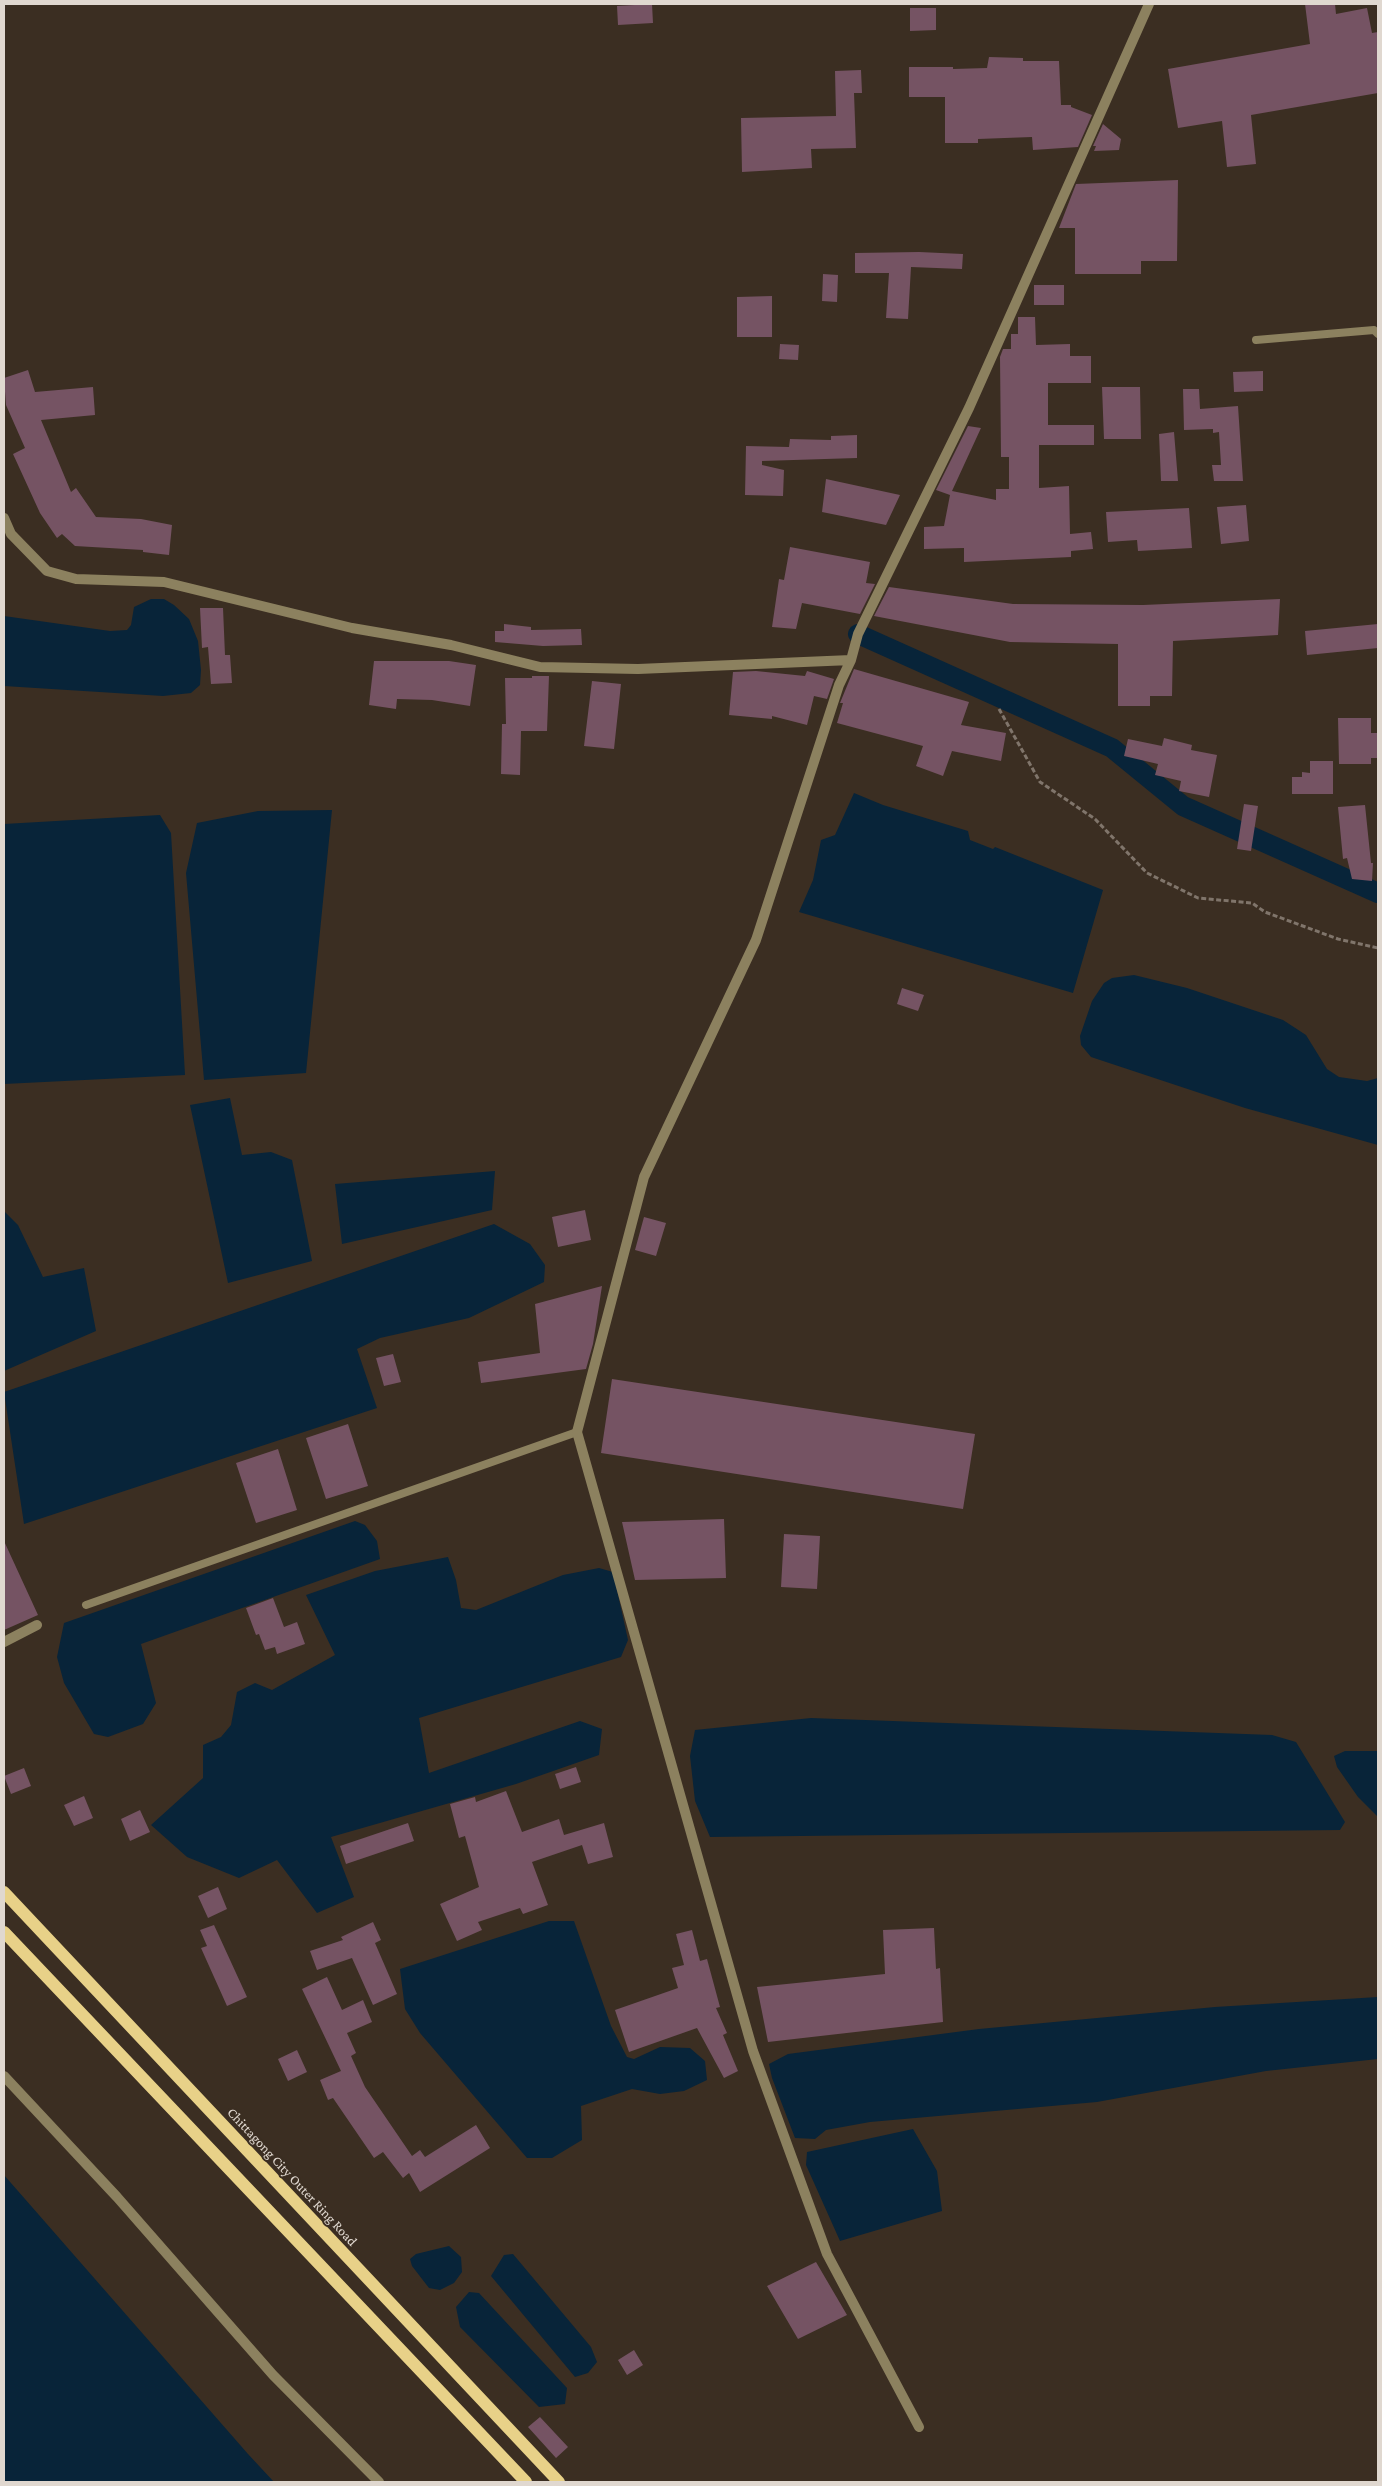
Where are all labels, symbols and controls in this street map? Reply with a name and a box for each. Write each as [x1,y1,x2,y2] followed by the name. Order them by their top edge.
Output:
[223,2104,361,2250] street label: Chittagong City Outer Ring Road

